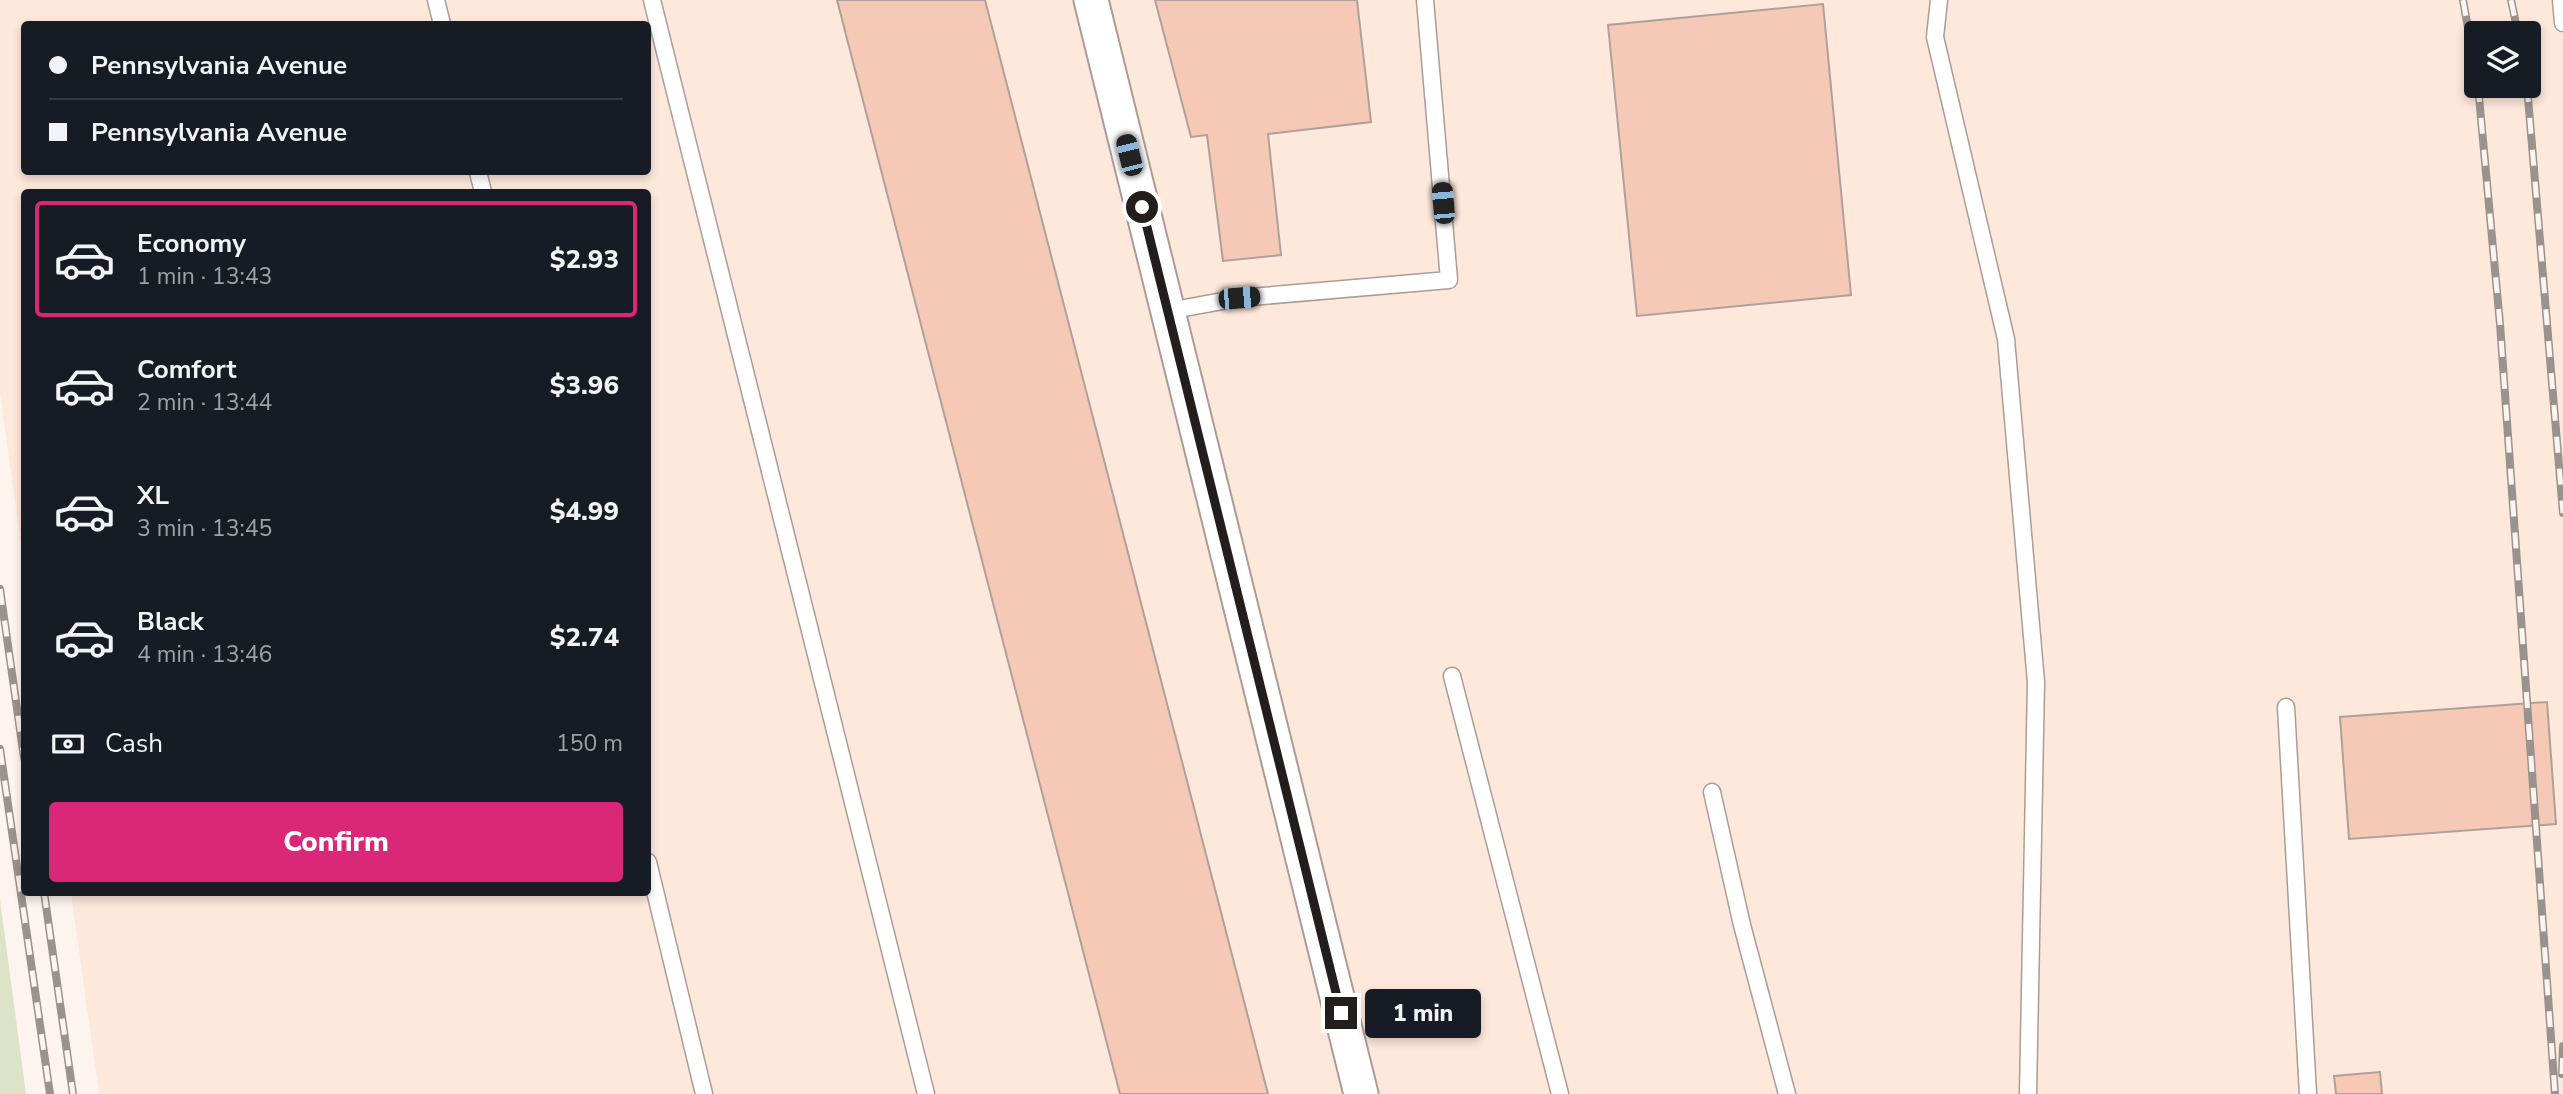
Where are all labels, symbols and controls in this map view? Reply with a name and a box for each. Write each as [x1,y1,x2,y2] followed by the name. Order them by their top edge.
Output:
[2464,21,2541,98] map controls
[2464,21,2541,98] button: layers
[91,48,347,83] text: Pennsylvania Avenue
[91,115,347,150] text: Pennsylvania Avenue
[1114,132,1145,178] car
[1431,181,1456,225] car
[1126,191,1158,223] route start
[137,226,246,261] text: Economy
[53,228,116,291] icon: car
[550,242,619,277] text: $2.93
[137,261,272,292] text: 1 min · 13:43
[1218,286,1261,310] car
[137,352,237,387] text: Comfort
[53,354,116,417] icon: car
[550,368,619,403] text: $3.96
[137,387,272,418] text: 2 min · 13:44
[137,478,169,513] text: XL
[53,480,116,543] icon: car
[550,494,619,529] text: $4.99
[137,513,272,544] text: 3 min · 13:45
[137,604,204,639] text: Black
[53,606,116,669] icon: car
[550,620,619,655] text: $2.74
[137,639,272,670] text: 4 min · 13:46
[49,725,87,763] icon: cash
[105,726,163,761] text: Cash
[556,728,623,759] text: 150 m
[49,802,623,882] button: Confirm
[1366,988,1481,1038] callout: 1 min
[1325,997,1357,1029] route end
[1393,998,1453,1029] text: 1 min

